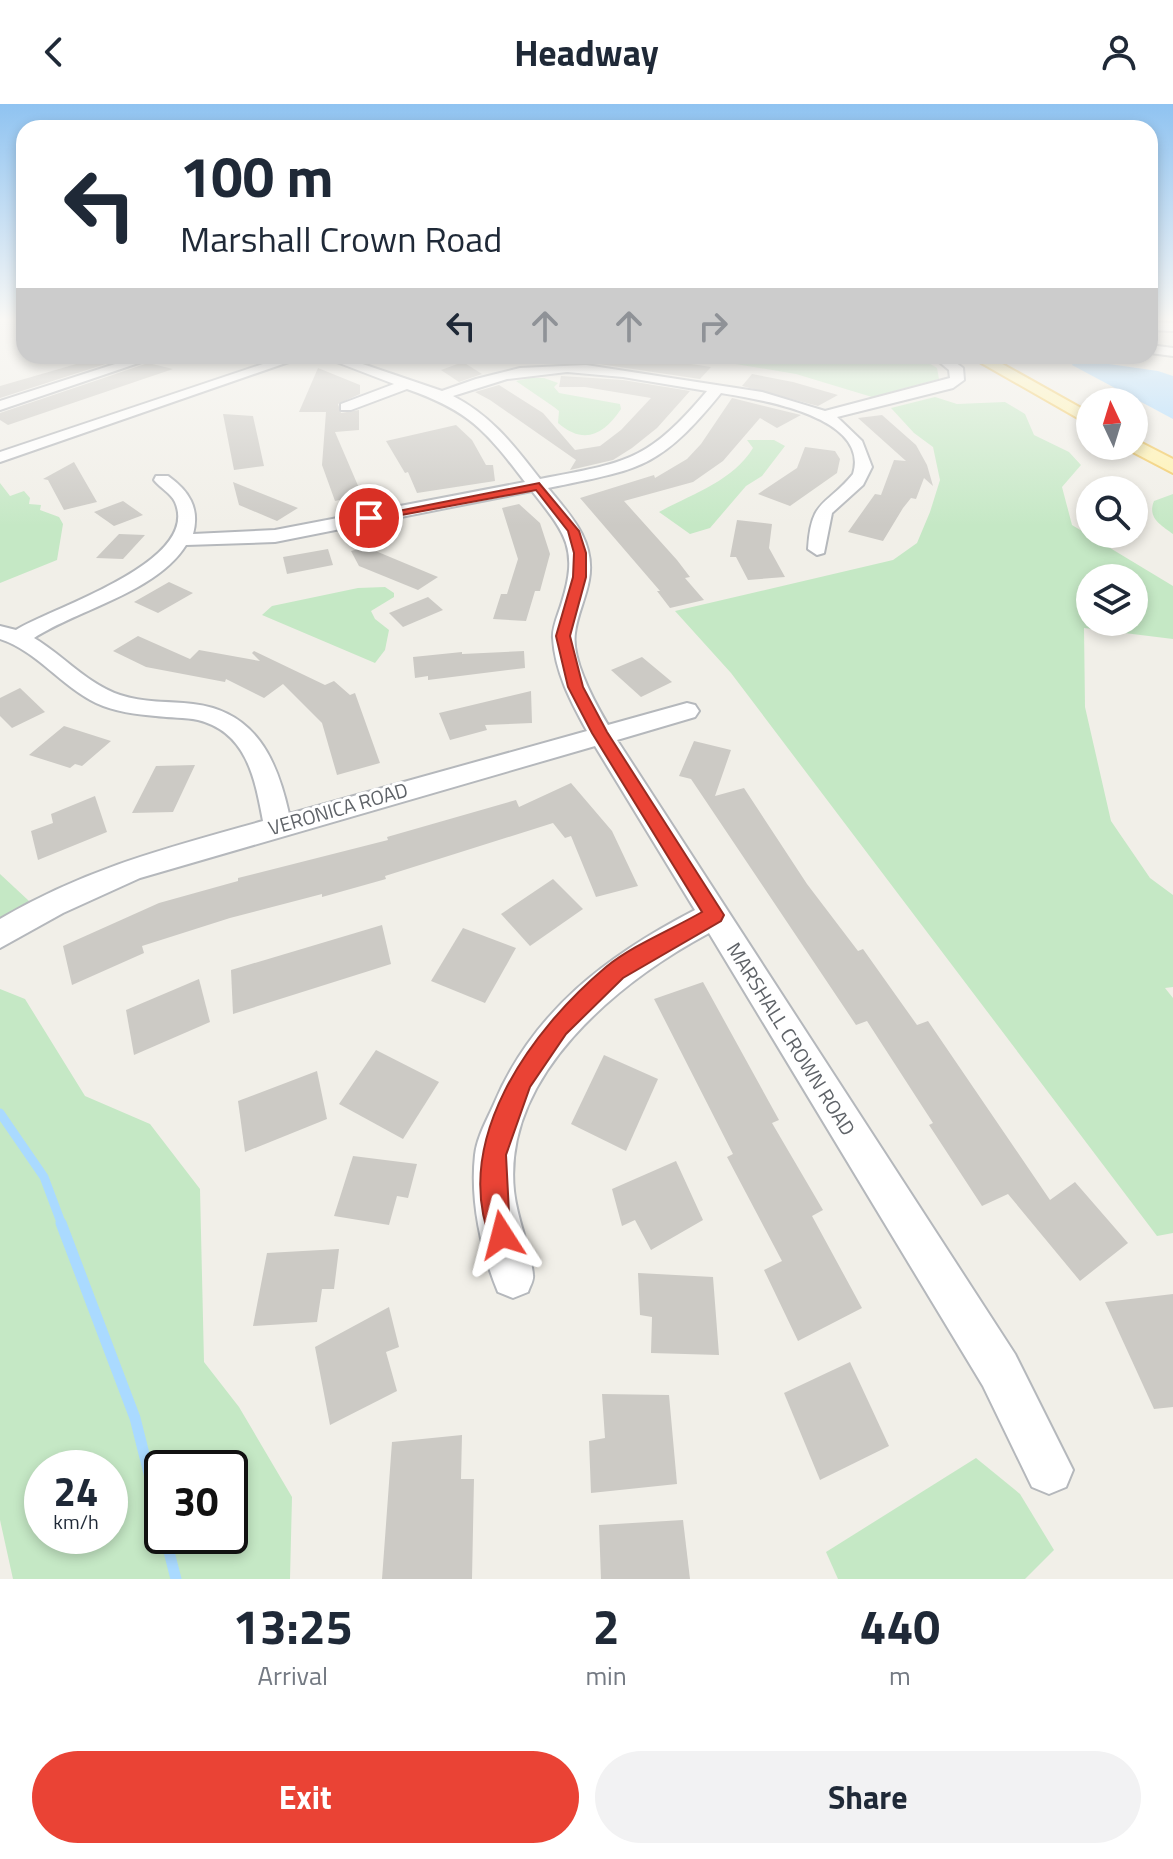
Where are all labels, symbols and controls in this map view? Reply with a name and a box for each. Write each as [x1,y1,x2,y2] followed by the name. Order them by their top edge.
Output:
[514,25,659,80] text: Headway
[32,30,76,74] icon: back
[1097,30,1141,74] icon: person
[180,134,333,219] text: 100 m
[48,152,152,256] icon: left
[180,211,502,266] text: Marshall Crown Road
[439,304,483,348] icon: left
[523,304,567,348] icon: ahead
[607,304,651,348] icon: ahead
[691,304,735,348] icon: right
[1076,388,1148,460] north arrow
[1076,388,1148,636] map controls
[1076,476,1148,548] button: search
[335,484,403,552] pin
[347,496,391,540] icon: arrive
[1076,564,1148,636] button: layers
[264,774,411,843] street label: VERONICA ROAD
[719,936,864,1141] street label: MARSHALL CROWN ROAD
[460,1193,544,1277] position arrow
[144,1450,248,1554] speed limit sign: 30
[54,1461,98,1522] text: 24
[53,1506,99,1537] text: km/h
[233,1590,353,1663] text: 13:25
[593,1590,620,1663] text: 2
[860,1590,940,1663] text: 440
[257,1656,328,1695] text: Arrival
[585,1656,627,1695] text: min
[889,1656,911,1695] text: m
[32,1751,579,1843] button: Exit
[595,1751,1141,1843] button: Share

